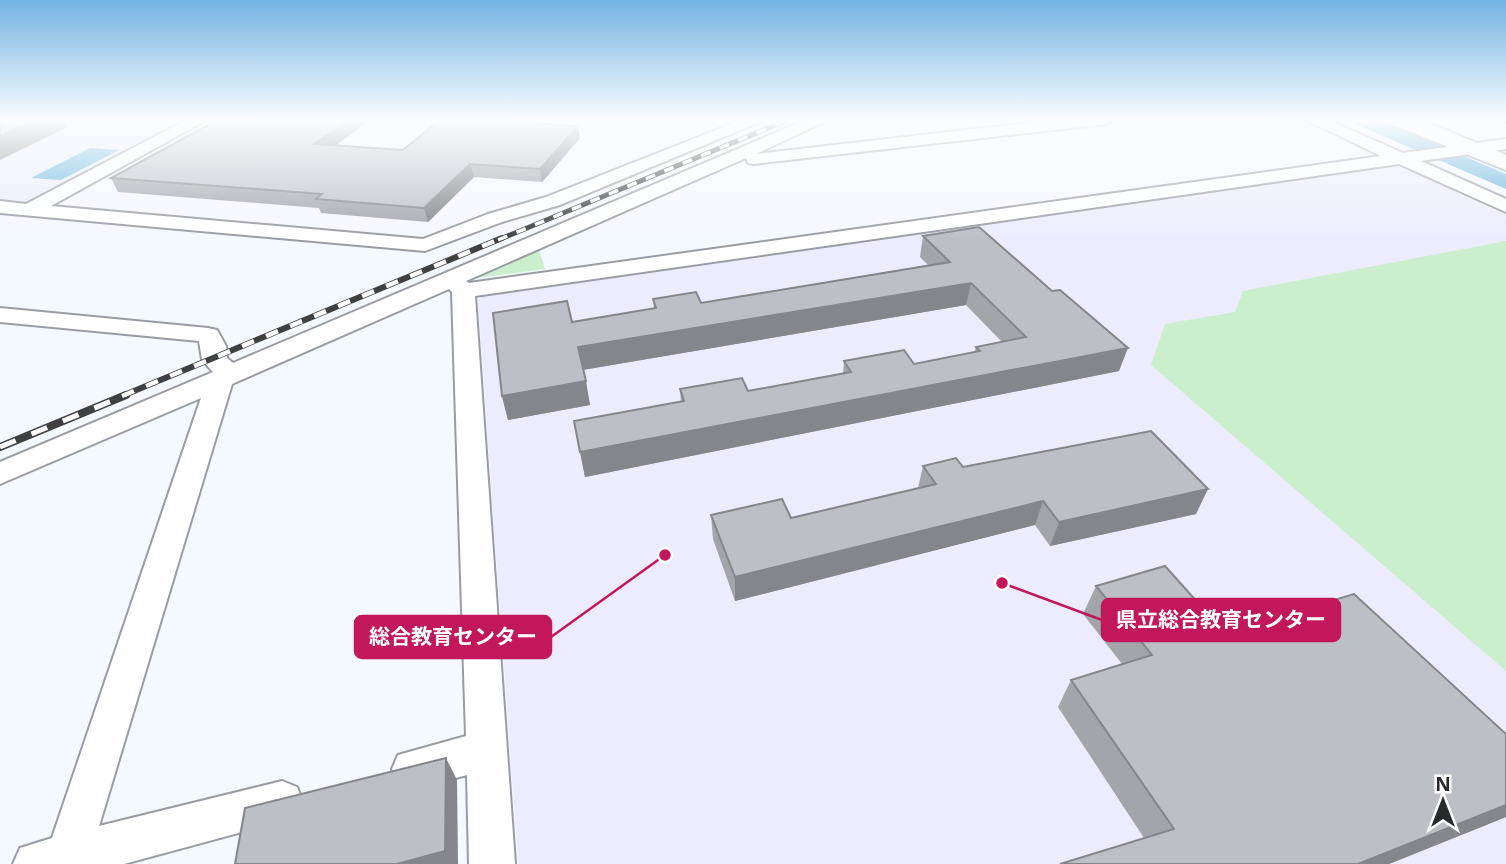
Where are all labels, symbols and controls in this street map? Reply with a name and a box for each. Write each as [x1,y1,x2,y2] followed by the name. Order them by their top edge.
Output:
[1102,599,1340,641] callout: 県立総合教育センター
[1116,605,1326,633] text: 県立総合教育センター
[355,616,551,658] callout: 総合教育センター
[369,622,537,650] text: 総合教育センター
[1408,766,1478,836] north arrow
[1435,771,1451,797] text: N

